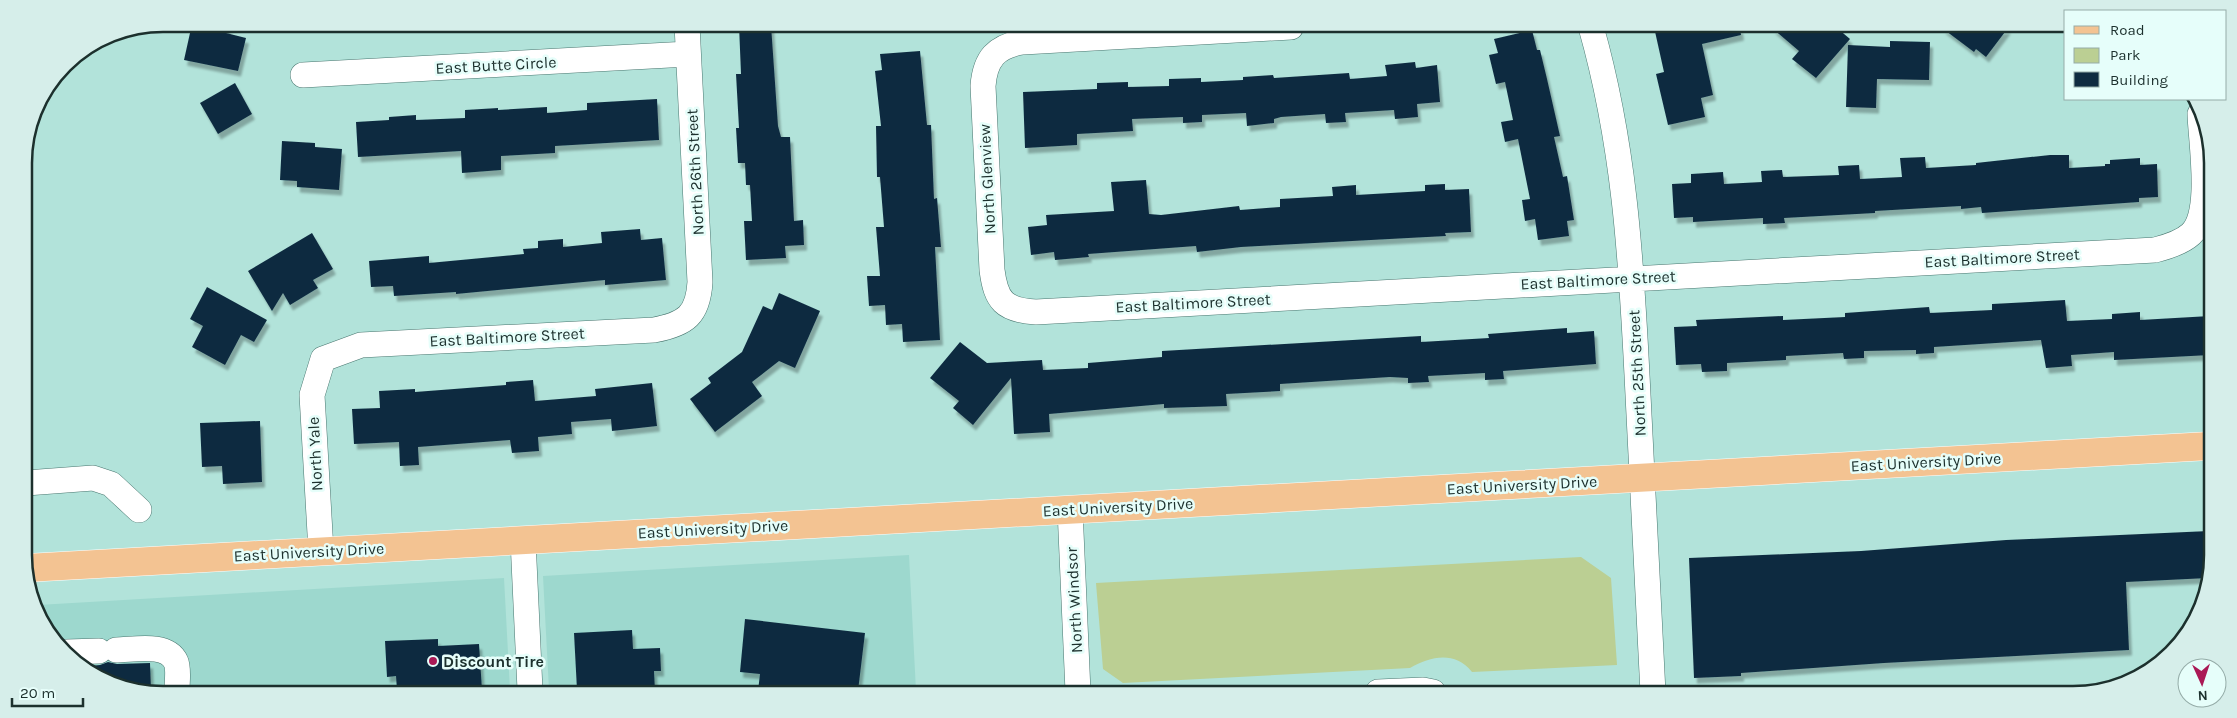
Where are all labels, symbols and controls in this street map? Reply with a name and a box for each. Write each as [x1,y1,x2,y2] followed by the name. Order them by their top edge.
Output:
[2064,10,2227,100] legend
[2110,21,2145,39] text: Road
[2110,46,2140,64] text: Park
[435,52,557,78] street label: East Butte Circle
[2110,71,2168,89] text: Building
[682,108,708,236] street label: North 26th Street
[975,123,999,235] street label: North Glenview
[1924,244,2080,272] street label: East Baltimore Street
[1520,266,1676,294] street label: East Baltimore Street
[1115,289,1271,317] street label: East Baltimore Street
[1624,309,1650,437] street label: North 25th Street
[429,323,585,351] street label: East Baltimore Street
[304,416,326,492] street label: North Yale
[1850,449,2002,475] street label: East University Drive
[1446,472,1598,498] street label: East University Drive
[1042,494,1194,520] street label: East University Drive
[637,516,789,542] street label: East University Drive
[233,539,385,565] street label: East University Drive
[1062,546,1086,653] street label: North Windsor
[443,652,544,671] place label: Discount Tire
[427,655,439,667] marker: Discount Tire
[2177,658,2227,708] north arrow
[12,676,84,708] scale bar
[20,684,55,702] text: 20 m
[2197,687,2208,704] text: N

